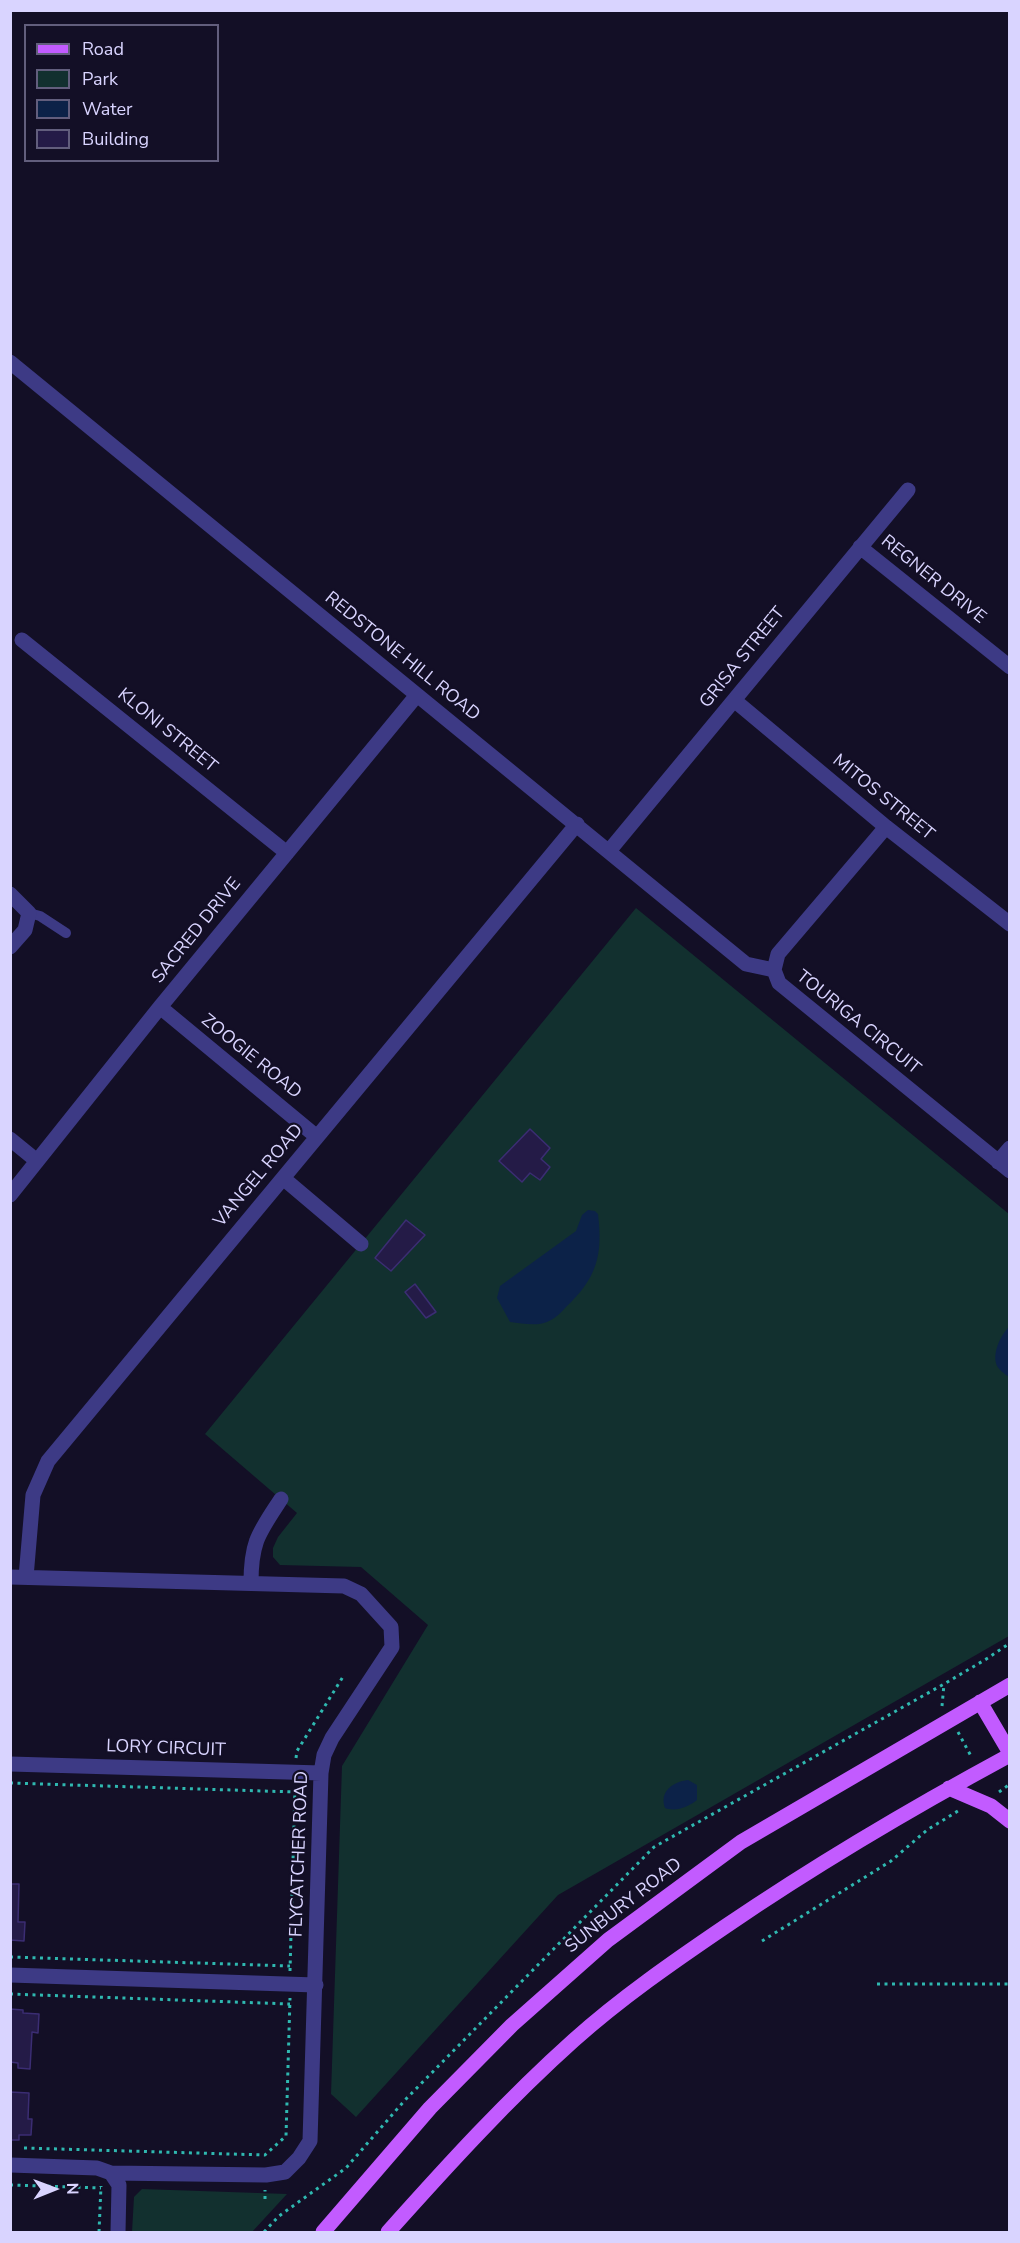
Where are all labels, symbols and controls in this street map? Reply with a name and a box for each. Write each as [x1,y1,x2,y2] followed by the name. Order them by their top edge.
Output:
[24,24,219,162] legend
[82,37,124,61] text: Road
[82,67,118,91] text: Park
[82,97,133,121] text: Water
[82,127,149,151] text: Building
[876,531,990,629] street label: REGNER DRIVE
[320,588,484,726] street label: REDSTONE HILL ROAD
[696,603,790,713] street label: GRISA STREET
[113,684,221,778] street label: KLONI STREET
[828,750,938,846] street label: MITOS STREET
[148,874,246,988] street label: SACRED DRIVE
[791,966,925,1080] street label: TOURIGA CIRCUIT
[197,1010,305,1104] street label: ZOOGIE ROAD
[210,1120,308,1232] street label: VANGEL ROAD
[106,1736,226,1762] street label: LORY CIRCUIT
[286,1771,314,1937] street label: FLYCATCHER ROAD
[561,1854,687,1958] street label: SUNBURY ROAD
[24,2159,84,2219] north arrow
[61,2183,83,2195] text: N

